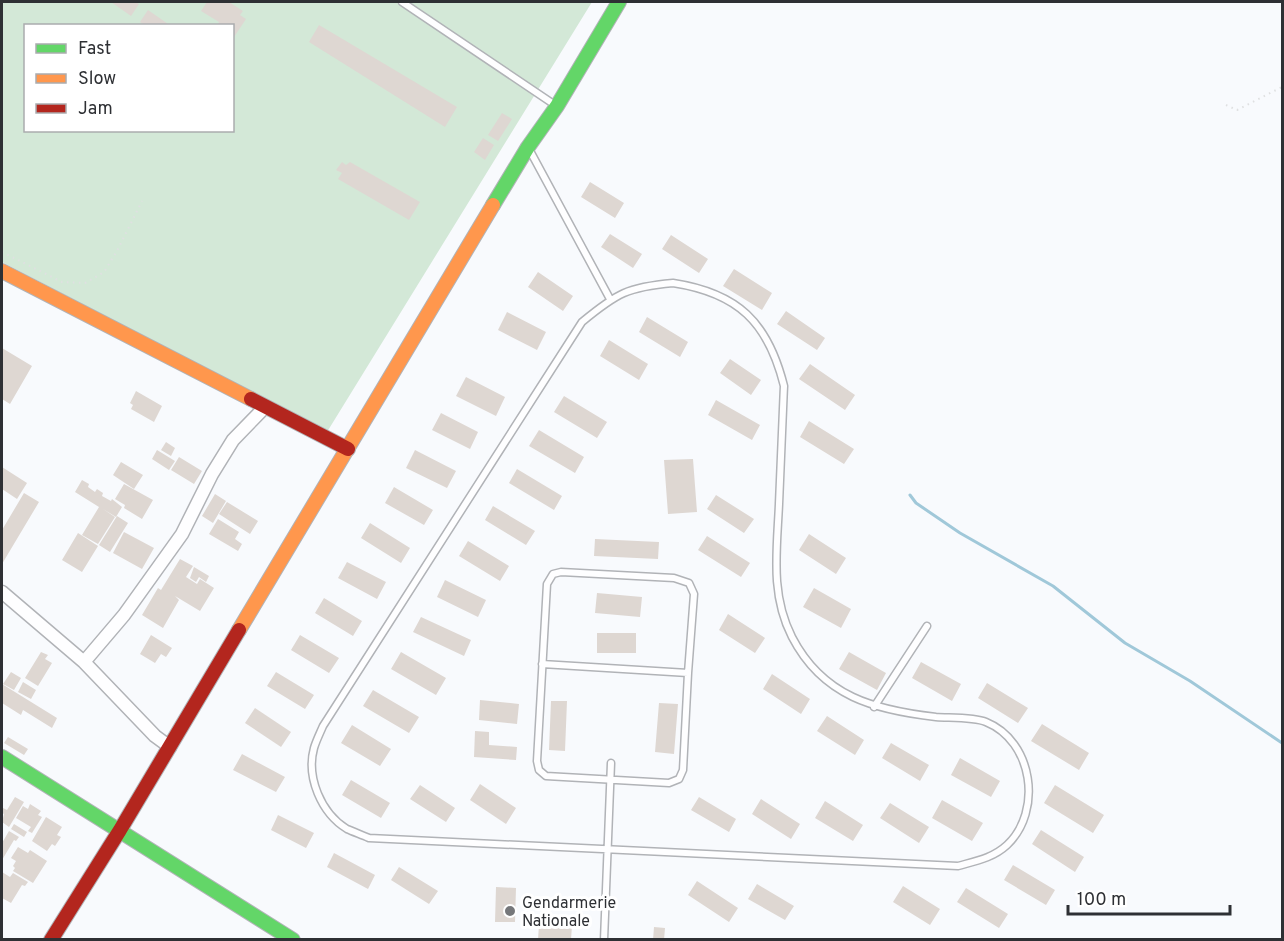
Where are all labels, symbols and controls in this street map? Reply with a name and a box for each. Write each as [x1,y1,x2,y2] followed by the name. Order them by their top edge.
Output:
[24,24,234,132] legend
[78,38,111,61] text: Fast
[78,68,116,91] text: Slow
[78,98,113,121] text: Jam
[1068,878,1230,916] scale bar
[1077,889,1126,912] text: 100 m
[522,894,616,932] place label: Gendarmerie Nationale
[503,904,517,918] marker: Gendarmerie Nationale

